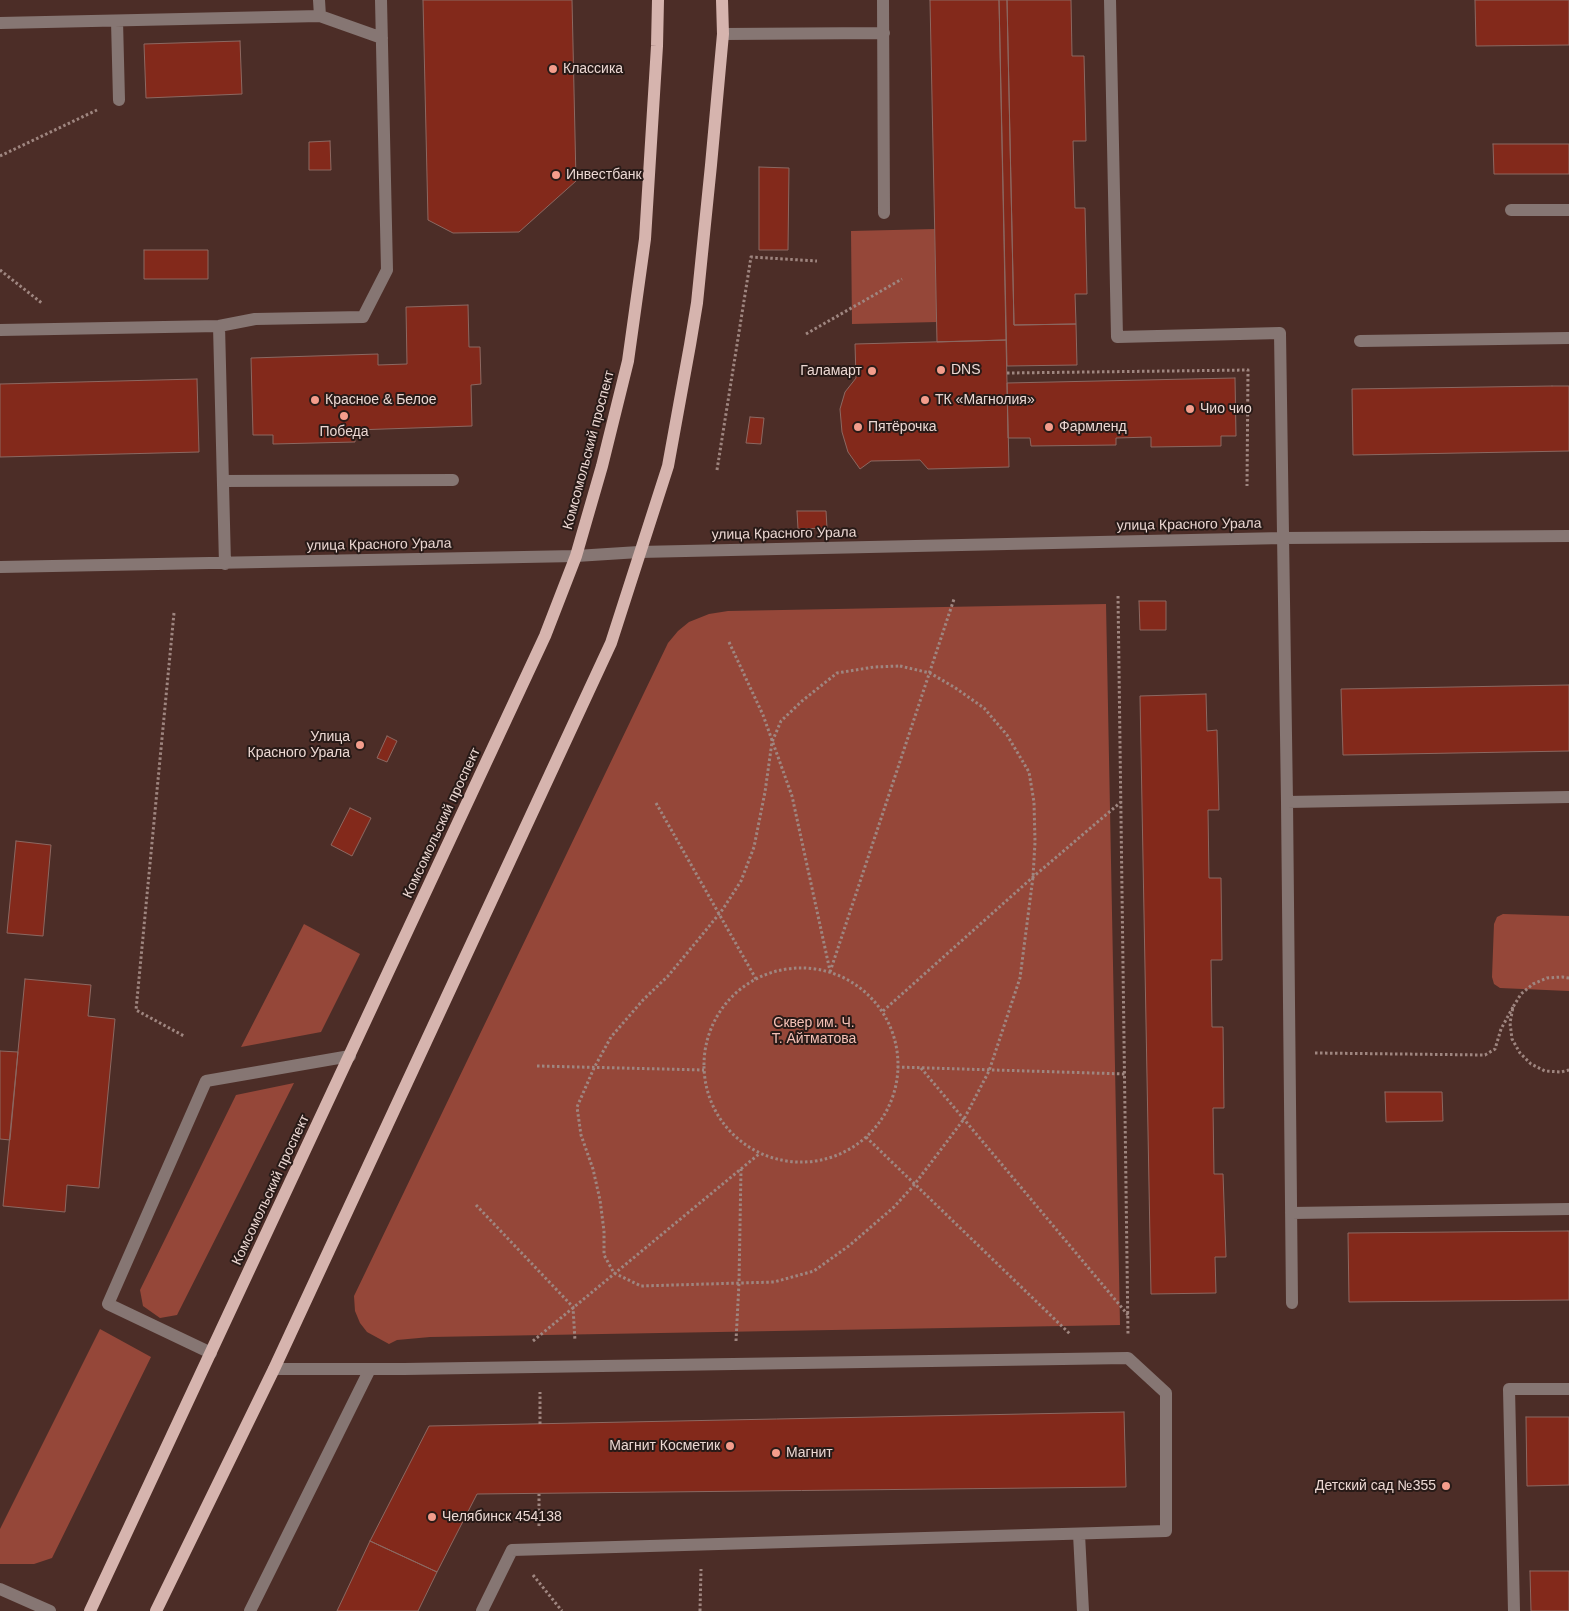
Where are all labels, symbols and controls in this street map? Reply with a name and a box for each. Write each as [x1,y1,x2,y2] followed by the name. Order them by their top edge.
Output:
[563,61,623,77] place label: Классика
[547,63,559,75] marker: Классика
[566,167,642,183] place label: Инвестбанк
[550,169,562,181] marker: Инвестбанк
[951,362,981,378] place label: DNS
[800,363,862,379] place label: Галамарт
[935,364,947,376] marker: DNS
[866,365,878,377] marker: Галамарт
[560,369,618,531] street label: Комсомольский проспект
[325,392,437,408] place label: Красное & Белое
[935,392,1035,408] place label: ТК «Магнолия»
[309,394,321,406] marker: Красное & Белое
[919,394,931,406] marker: ТК «Магнолия»
[1200,401,1252,417] place label: Чио чио
[1184,403,1196,415] marker: Чио чио
[338,410,350,422] marker: Победа
[868,419,937,435] place label: Пятёрочка
[1059,419,1127,435] place label: Фармленд
[852,421,864,433] marker: Пятёрочка
[1043,421,1055,433] marker: Фармленд
[319,424,369,440] place label: Победа
[1116,515,1262,535] street label: улица Красного Урала
[711,524,857,544] street label: улица Красного Урала
[306,535,452,555] street label: улица Красного Урала
[247,729,350,762] place label: Улица Красного Урала
[354,739,366,751] marker: Улица Красного Урала
[400,745,484,901] street label: Комсомольский проспект
[772,1015,856,1048] park label: Сквер им. Ч. Т. Айтматова
[229,1112,313,1268] street label: Комсомольский проспект
[609,1438,720,1454] place label: Магнит Косметик
[724,1440,736,1452] marker: Магнит Косметик
[786,1445,833,1461] place label: Магнит
[770,1447,782,1459] marker: Магнит
[1315,1478,1436,1494] place label: Детский сад №355
[1440,1480,1452,1492] marker: Детский сад №355
[442,1509,562,1525] place label: Челябинск 454138
[426,1511,438,1523] marker: Челябинск 454138

